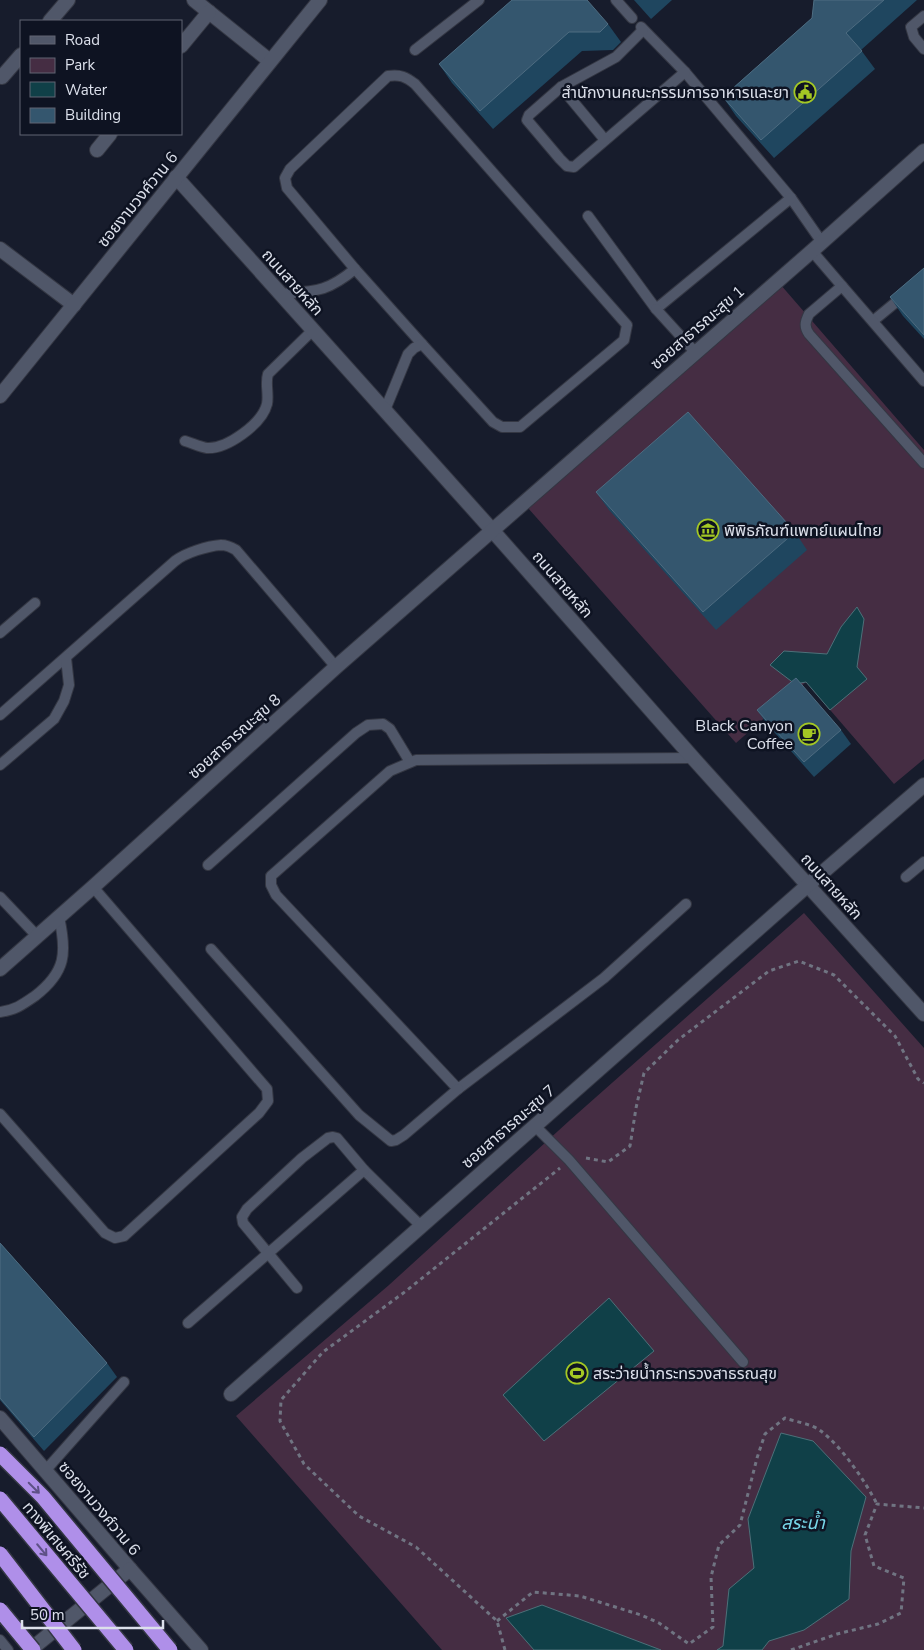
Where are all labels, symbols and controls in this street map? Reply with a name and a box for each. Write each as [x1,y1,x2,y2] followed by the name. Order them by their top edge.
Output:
[20,20,182,135] legend
[65,30,100,50] text: Road
[65,55,95,75] text: Park
[65,80,108,100] text: Water
[793,80,817,104] public building icon: สำนักงานคณะกรรมการอาหารและยา
[561,82,789,104] place label: สำนักงานคณะกรรมการอาหารและยา
[65,105,121,125] text: Building
[92,147,183,252] street label: ซอยงามวงศ์วาน 6
[256,245,328,321] street label: ถนนสายหลัก
[646,281,749,375] street label: ซอยสาธารณะสุข 1
[696,518,720,542] museum icon: พิพิธภัณฑ์แพทย์แผนไทย
[724,520,882,542] place label: พิพิธภัณฑ์แพทย์แผนไทย
[527,546,598,623] street label: ถนนสายหลัก
[184,689,286,784] street label: ซอยสาธารณะสุข 8
[695,715,793,755] place label: Black Canyon Coffee
[797,722,821,746] cafe icon: Black Canyon Coffee
[795,849,867,925] street label: ถนนสายหลัก
[457,1080,560,1174] street label: ซอยสาธารณะสุข 7
[565,1361,589,1385] sports icon: สระว่ายน้ำกระทรวงสาธรณสุข
[593,1362,777,1385] place label: สระว่ายน้ำกระทรวงสาธรณสุข
[53,1457,145,1560] street label: ซอยงามวงศ์วาน 6
[28,1482,40,1494] one-way arrow
[17,1497,95,1584] street label: ทางพิเศษศรีรัช
[781,1510,825,1535] water label: สระน้ำ
[37,1543,48,1556] one-way arrow
[22,1598,164,1630] scale bar
[30,1605,65,1625] text: 50 m

